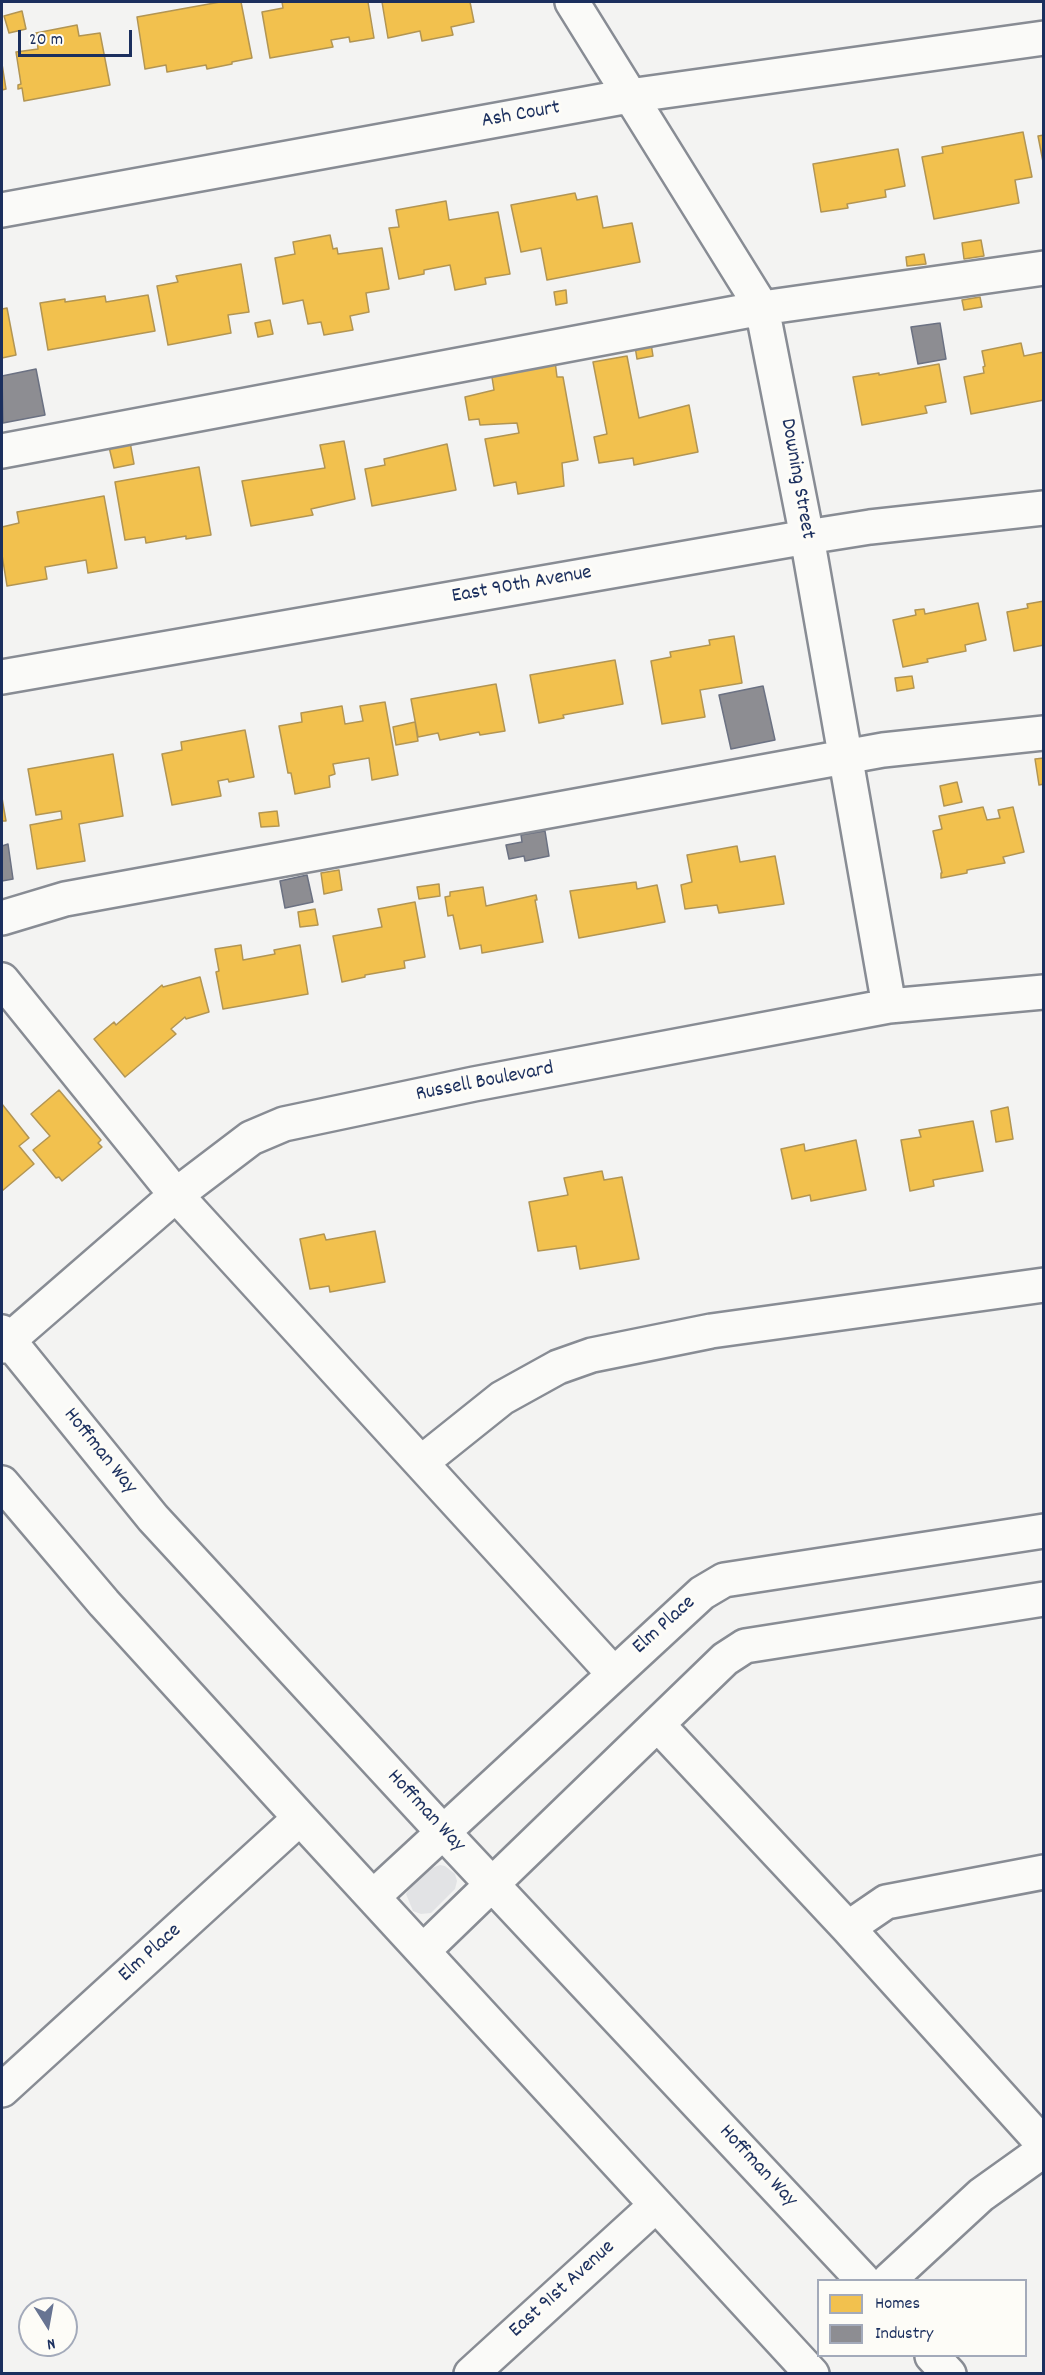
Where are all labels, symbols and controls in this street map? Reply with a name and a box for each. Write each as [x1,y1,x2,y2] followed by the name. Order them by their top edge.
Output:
[21,18,135,56] scale bar
[29,28,63,53] text: 20 m
[480,97,562,135] street label: Ash Court
[773,417,819,541] street label: Downing Street
[450,561,594,611] street label: East 90th Avenue
[414,1057,556,1109] street label: Russell Boulevard
[57,1404,141,1500] street label: Hoffman Way
[628,1591,702,1661] street label: Elm Place
[380,1766,470,1858] street label: Hoffman Way
[114,1919,188,1989] street label: Elm Place
[712,2121,802,2213] street label: Hoffman Way
[505,2236,621,2344] street label: East 91st Avenue
[817,2279,1027,2357] legend
[875,2292,920,2317] text: Homes
[18,2297,78,2357] north arrow
[875,2322,933,2347] text: Industry
[45,2331,57,2355] text: N

